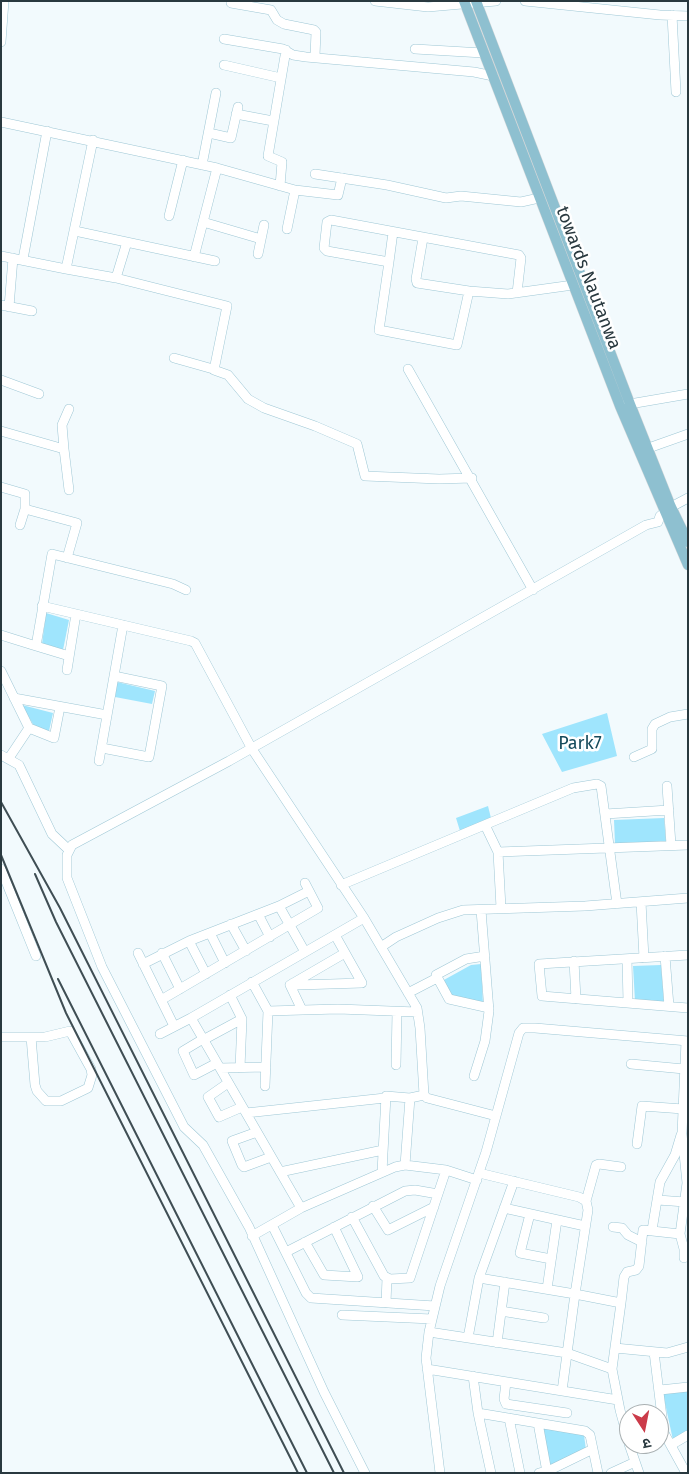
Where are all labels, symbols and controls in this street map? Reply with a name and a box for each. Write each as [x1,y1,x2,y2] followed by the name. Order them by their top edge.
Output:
[551,203,625,353] street label: towards Nautanwa
[558,733,602,755] park label: Park7
[619,1404,669,1454] north arrow
[641,1434,652,1452] text: उ

